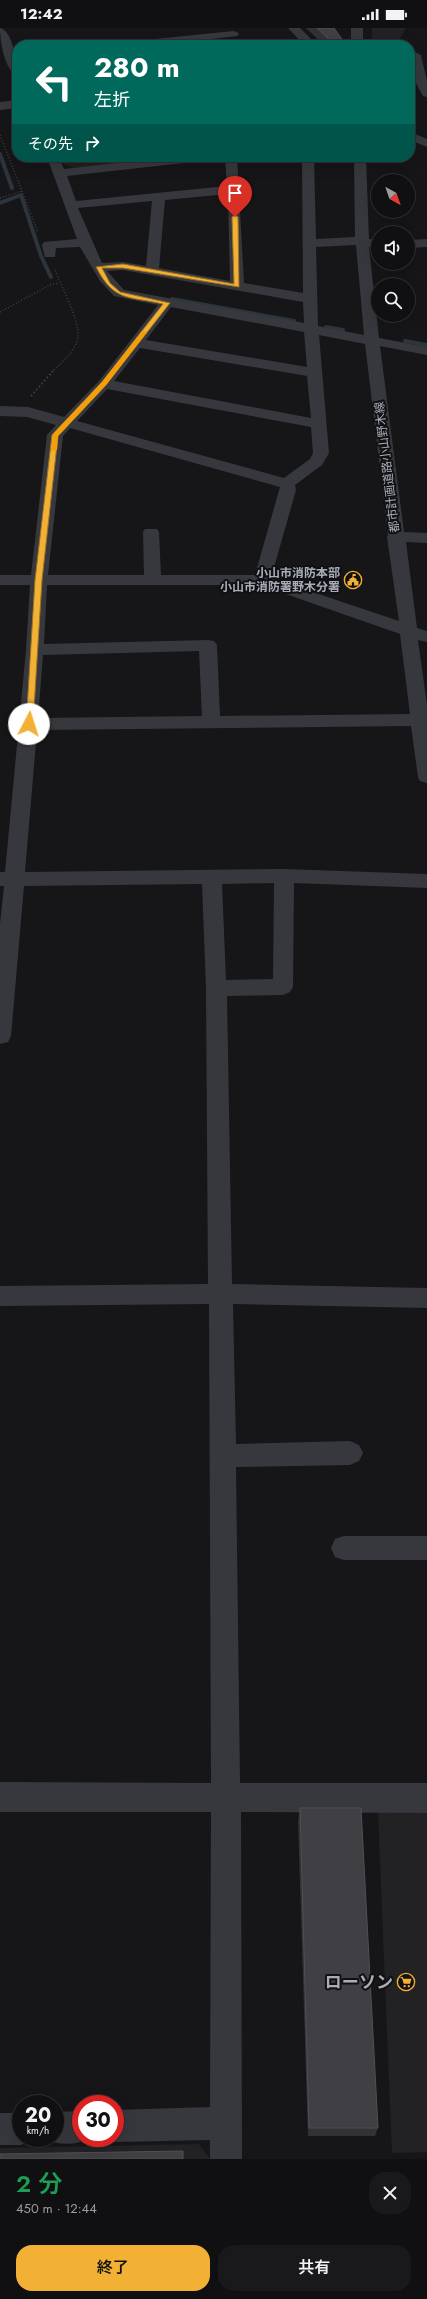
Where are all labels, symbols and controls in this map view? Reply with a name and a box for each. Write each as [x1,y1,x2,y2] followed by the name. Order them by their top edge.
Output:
[20,3,63,25] text: 12:42
[94,47,180,88] text: 280 m
[28,56,80,108] icon: left
[94,87,130,113] text: 左折
[81,132,103,154] icon: right
[28,133,73,155] text: その先
[371,174,415,218] north arrow
[371,174,415,322] map controls
[218,176,252,217] pin
[224,182,246,204] icon: arrive
[371,226,415,270] button: sound
[371,278,415,322] button: search
[370,400,404,534] street label: 都市計画道路小山野木線
[220,564,340,596] place label: 小山市消防本部 小山市消防署野木分署
[343,570,363,590] public building icon: 小山市消防本部 小山市消防署野木分署
[8,703,50,745] position arrow
[325,1970,393,1994] place label: ローソン
[396,1972,416,1992] supermarket icon: ローソン
[72,2095,124,2147] speed limit sign: 30
[25,2101,51,2130] text: 20
[27,2123,49,2138] text: km/h
[16,2166,62,2201] text: 2 分
[369,2172,411,2214] button: close
[16,2199,97,2218] text: 450 m · 12:44
[16,2245,210,2291] button: 終了
[218,2245,411,2291] button: 共有

